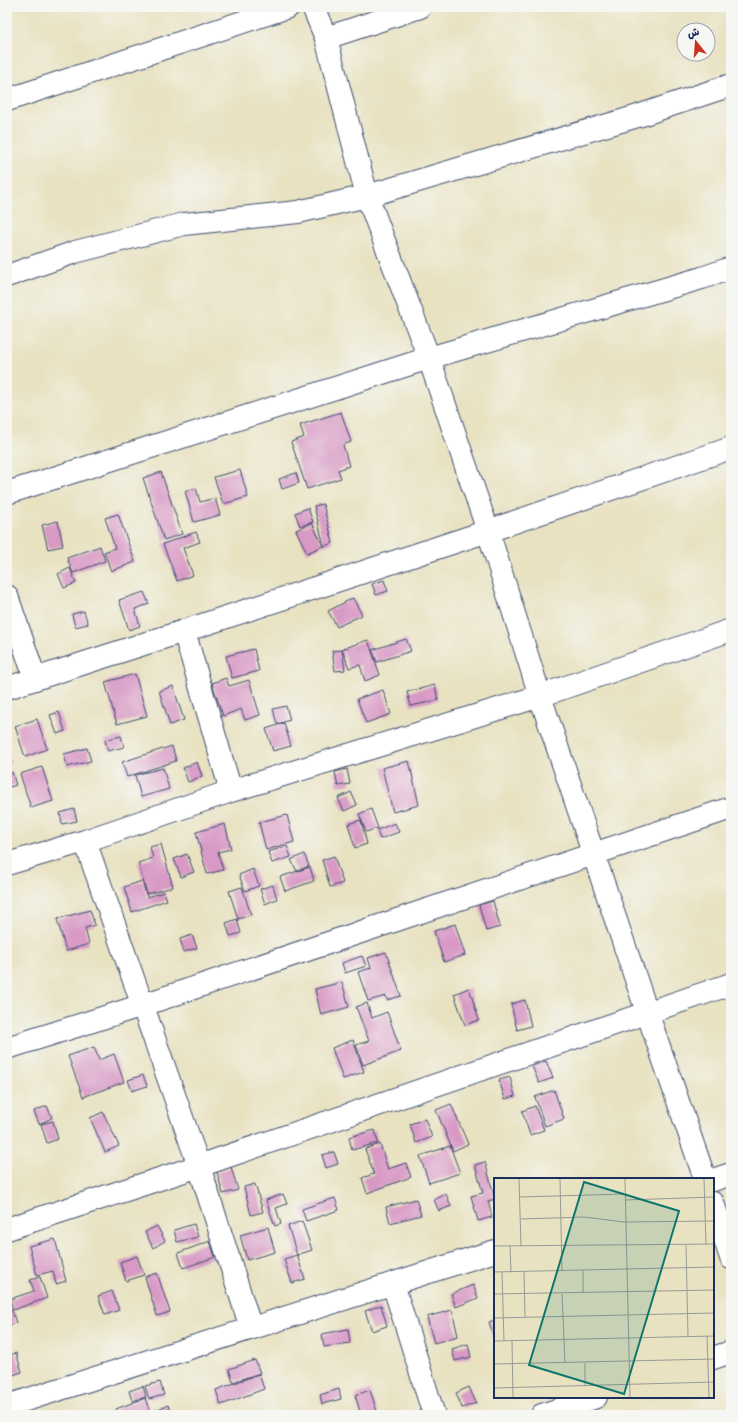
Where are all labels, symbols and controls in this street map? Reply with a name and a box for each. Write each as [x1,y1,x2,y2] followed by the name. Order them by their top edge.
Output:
[676,22,716,62] north arrow
[685,24,701,41] text: ش
[494,1178,714,1398] inset map

